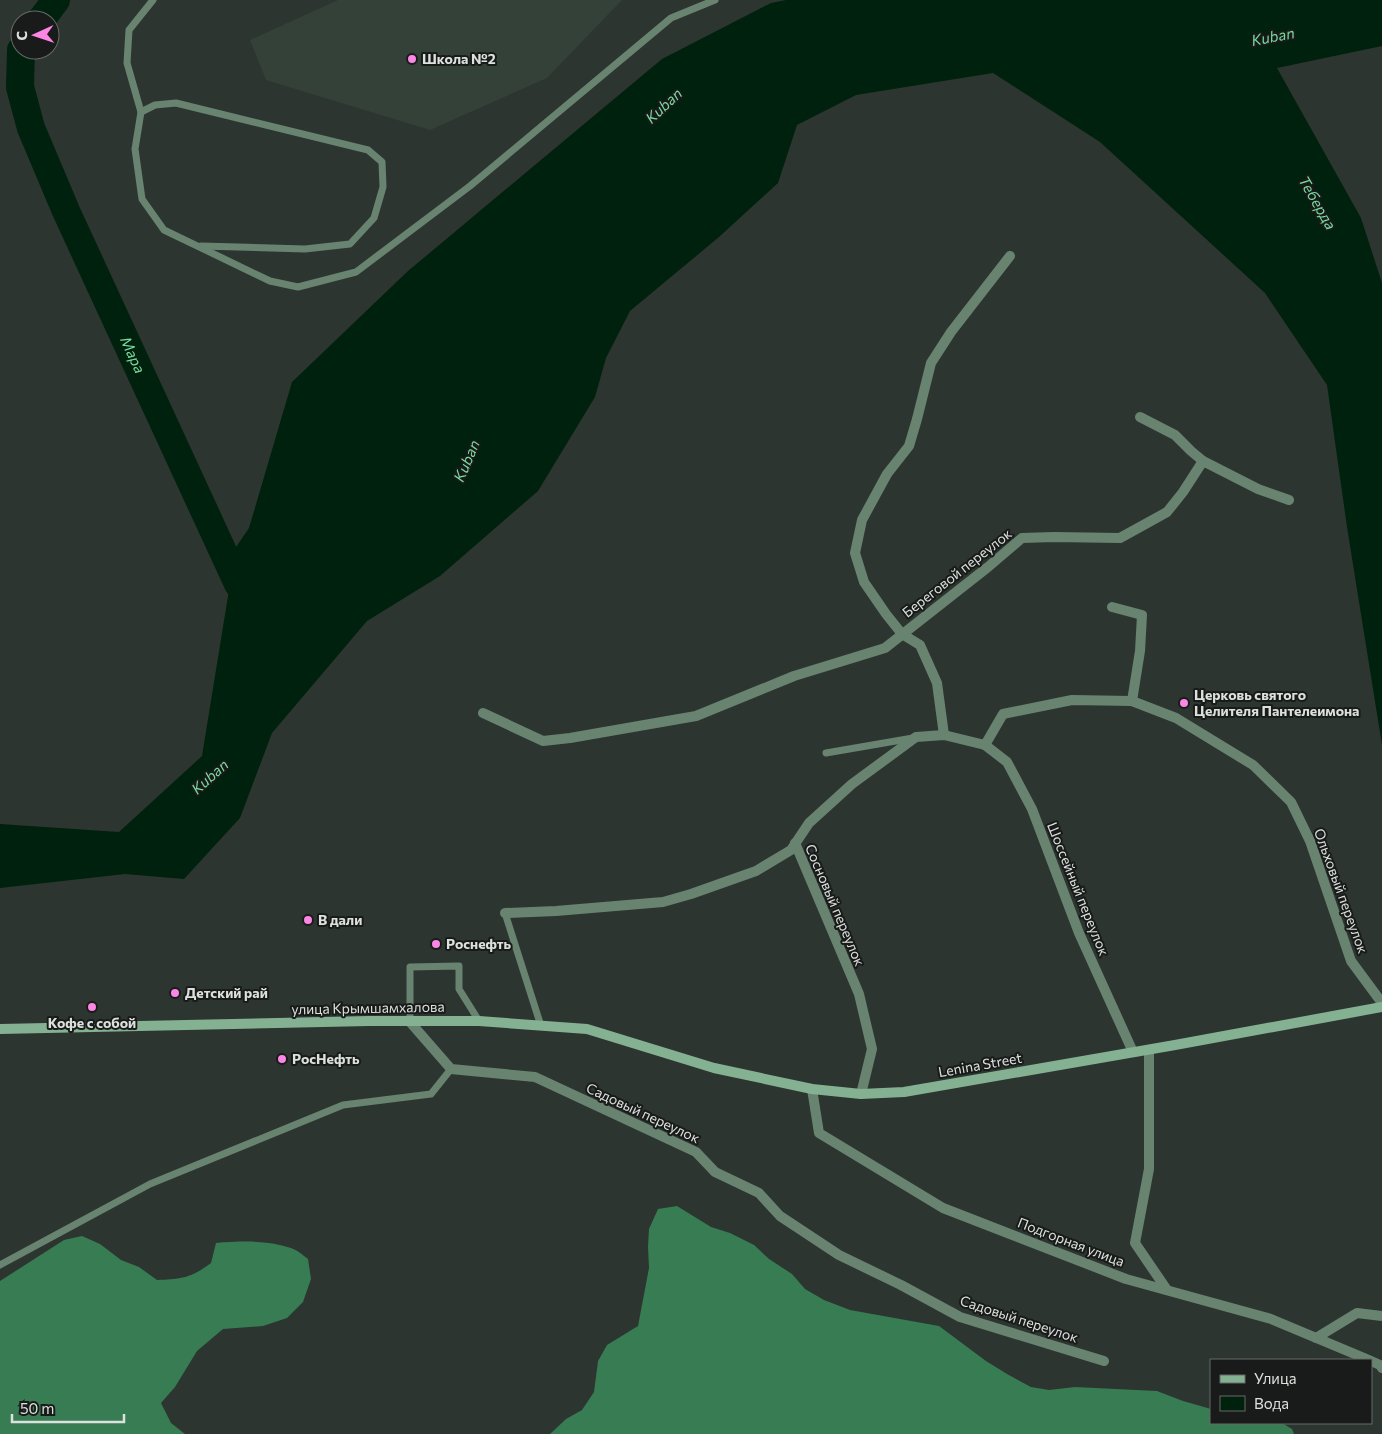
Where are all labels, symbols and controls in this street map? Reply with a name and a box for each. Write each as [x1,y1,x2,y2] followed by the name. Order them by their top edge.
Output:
[10,10,60,60] north arrow
[1250,23,1296,49] water label: Kuban
[13,30,30,41] text: С
[422,50,496,67] place label: Школа №2
[406,53,418,65] marker: Школа №2
[641,84,685,127] water label: Kuban
[1295,173,1340,233] water label: Теберда
[117,333,150,376] water label: Мара
[449,437,483,484] water label: Kuban
[899,524,1015,621] street label: Береговой переулок
[1194,686,1359,719] place label: Церковь святого Целителя Пантелеимона
[1178,697,1190,709] marker: Церковь святого Целителя Пантелеимона
[187,755,232,798] water label: Kuban
[1044,820,1113,959] street label: Шоссейный переулок
[1311,826,1372,956] street label: Ольховый переулок
[802,841,869,969] street label: Сосновый переулок
[318,911,362,928] place label: В дали
[302,914,314,926] marker: В дали
[446,935,512,952] place label: Роснефть
[430,938,442,950] marker: Роснефть
[185,984,268,1001] place label: Детский рай
[169,987,181,999] marker: Детский рай
[291,998,445,1017] street label: улица Крымшамхалова
[86,1001,98,1013] marker: Кофе с собой
[48,1014,136,1031] place label: Кофе с собой
[937,1049,1023,1080] street label: Lenina Street
[292,1050,360,1067] place label: РосНефть
[276,1053,288,1065] marker: РосНефть
[584,1079,703,1146] street label: Садовый переулок
[1015,1213,1127,1270] street label: Подгорная улица
[958,1291,1081,1346] street label: Садовый переулок
[1210,1359,1372,1424] legend
[1254,1369,1296,1387] text: Улица
[12,1392,125,1424] scale bar
[1254,1394,1289,1412] text: Вода
[20,1399,54,1417] text: 50 m

